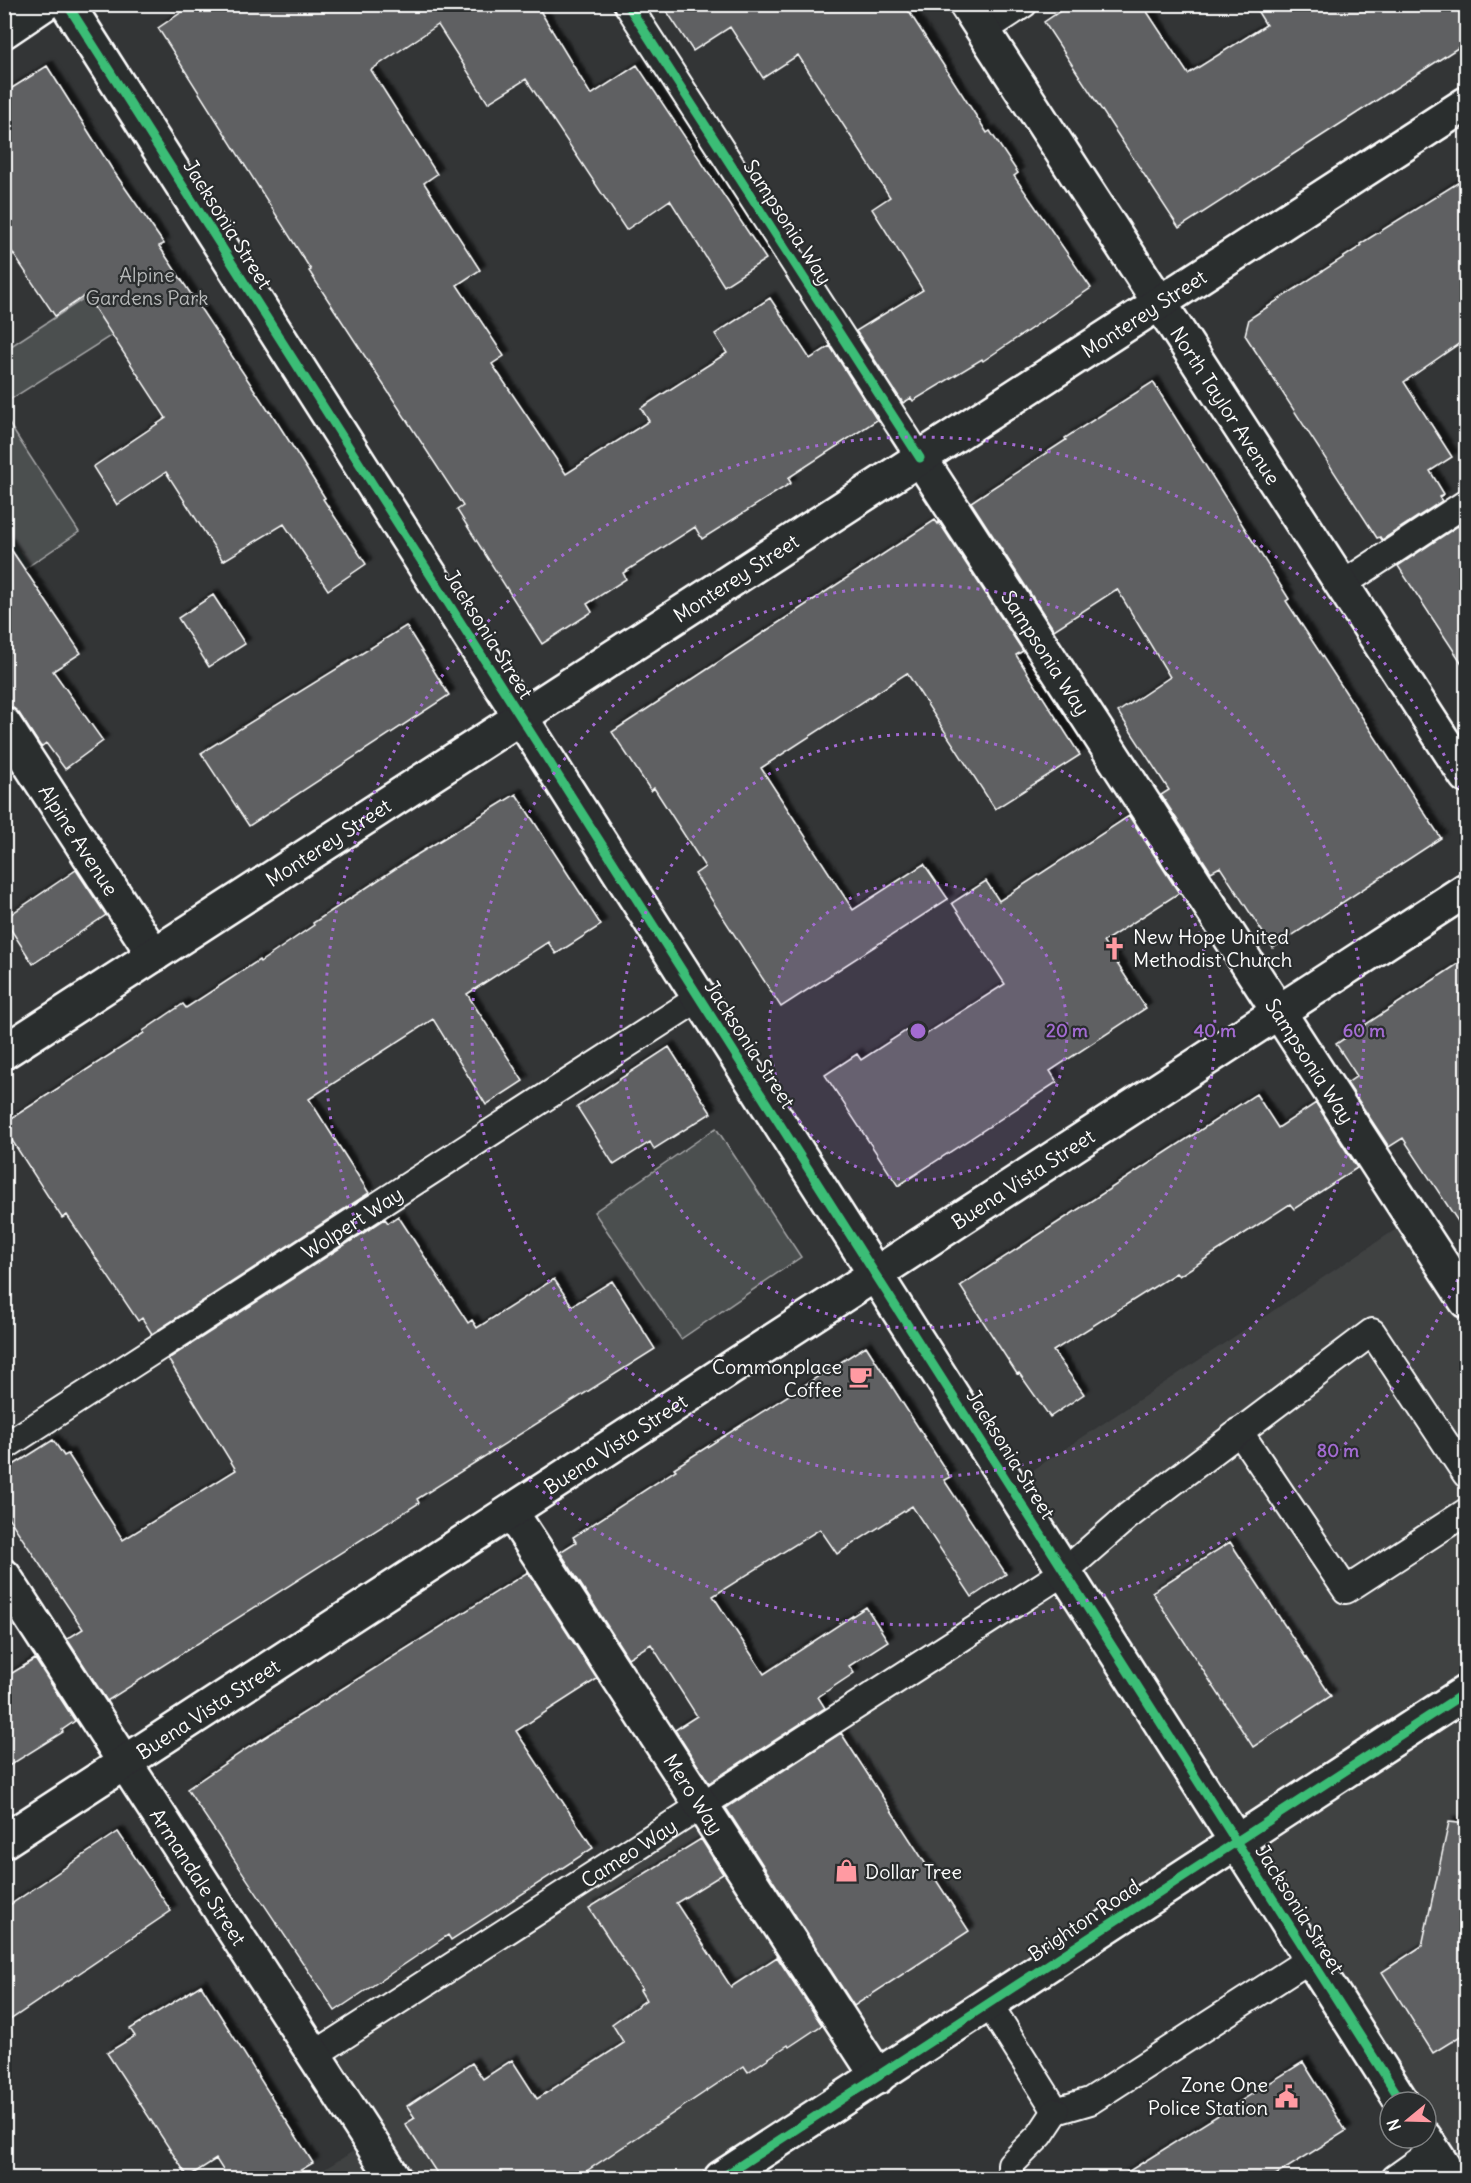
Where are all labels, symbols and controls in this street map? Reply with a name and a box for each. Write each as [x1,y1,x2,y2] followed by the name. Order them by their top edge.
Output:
[178,155,278,294] street label: Jacksonia Street
[738,155,838,289] street label: Sampsonia Way
[86,262,209,310] park label: Alpine Gardens Park
[1076,263,1211,363] street label: Monterey Street
[1165,321,1286,489] street label: North Taylor Avenue
[668,528,803,627] street label: Monterey Street
[439,565,539,704] street label: Jacksonia Street
[996,585,1096,720] street label: Sampsonia Way
[34,779,124,900] street label: Alpine Avenue
[261,792,395,892] street label: Monterey Street
[1133,924,1292,972] place label: New Hope United Methodist Church
[1102,935,1128,961] church icon: New Hope United Methodist Church
[699,975,801,1113] street label: Jacksonia Street
[1261,993,1360,1128] street label: Sampsonia Way
[1046,1019,1088,1042] text: 20 m
[1194,1019,1236,1042] text: 40 m
[1343,1019,1385,1042] text: 60 m
[908,1021,928,1041] centre of rings
[946,1123,1099,1234] street label: Buena Vista Street
[297,1181,407,1264] street label: Wolpert Way
[712,1354,842,1402] place label: Commonplace Coffee
[847,1364,873,1390] cafe icon: Commonplace Coffee
[961,1385,1061,1524] street label: Jacksonia Street
[539,1388,692,1499] street label: Buena Vista Street
[1317,1439,1359,1462] text: 80 m
[131,1653,284,1764] street label: Buena Vista Street
[659,1749,729,1839] street label: Mero Way
[145,1803,252,1950] street label: Armandale Street
[576,1812,681,1893] street label: Cameo Way
[1250,1840,1350,1979] street label: Jacksonia Street
[834,1858,860,1884] shop icon: Dollar Tree
[865,1859,962,1884] place label: Dollar Tree
[1023,1873,1145,1967] street label: Brighton Road
[1148,2072,1268,2120] place label: Zone One Police Station
[1273,2083,1299,2109] public building icon: Zone One Police Station
[1378,2090,1438,2150] north arrow
[1383,2116,1405,2133] text: N

